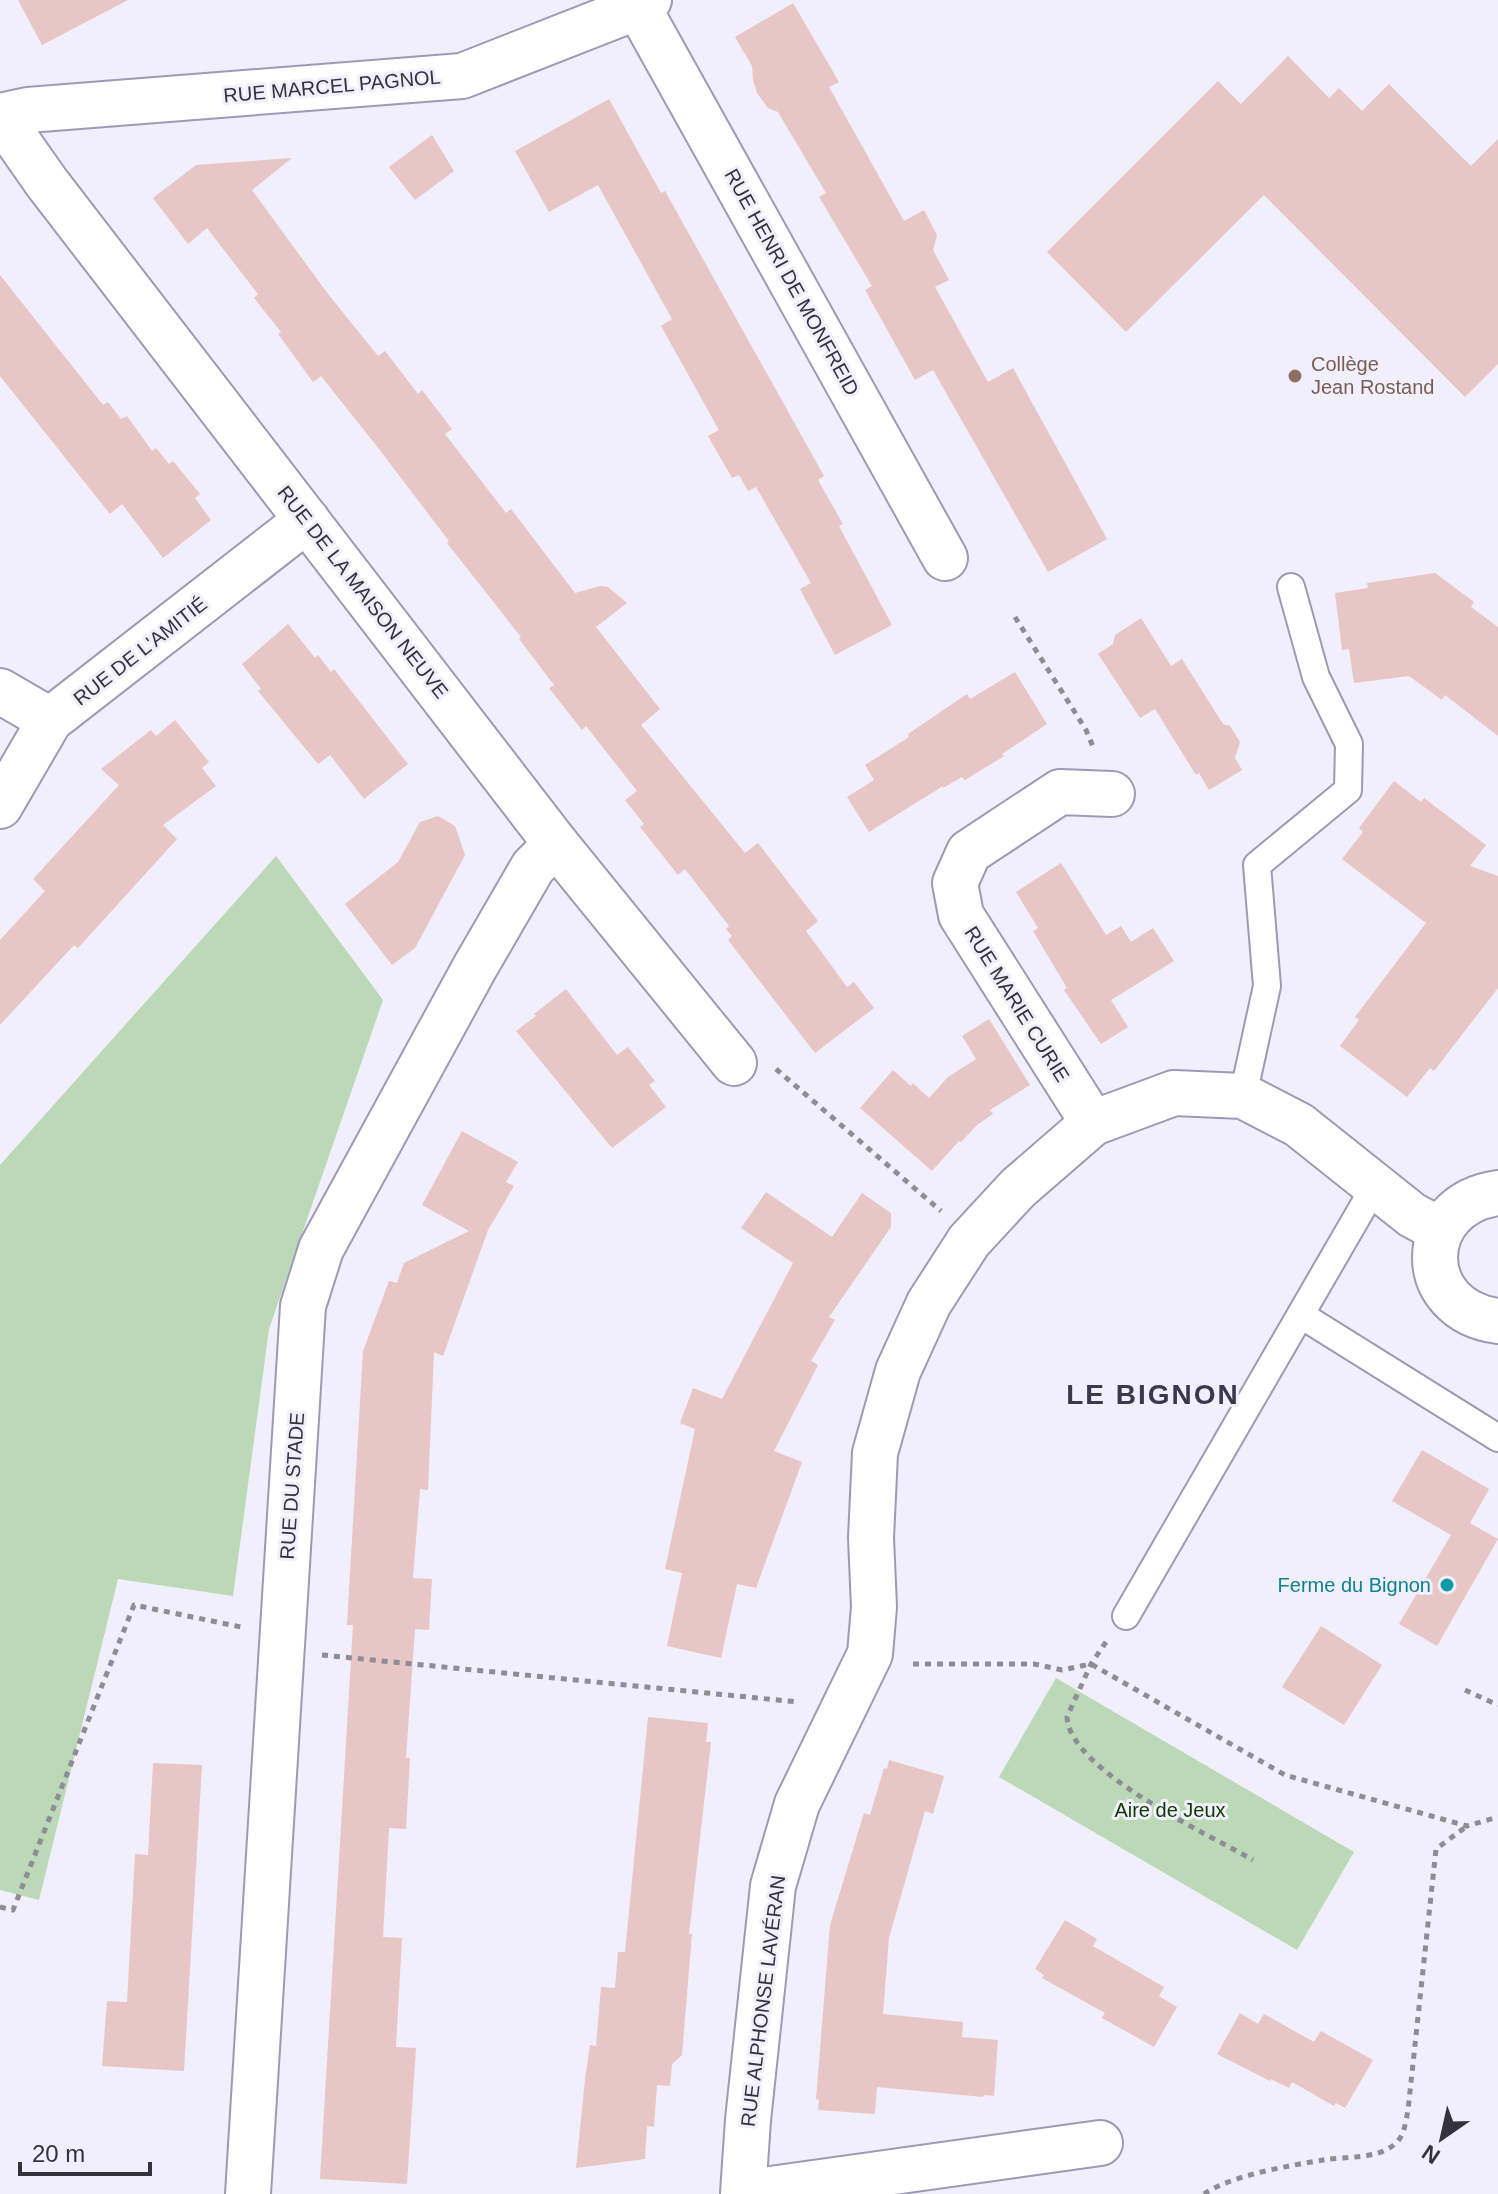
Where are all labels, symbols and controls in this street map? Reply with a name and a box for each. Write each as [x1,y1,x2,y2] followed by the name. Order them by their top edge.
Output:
[223,66,441,106] street label: RUE MARCEL PAGNOL
[720,165,864,399] street label: RUE HENRI DE MONFREID
[1311,353,1434,398] place label: Collège Jean Rostand
[1286,367,1304,385] marker: Collège Jean Rostand
[273,481,453,703] street label: RUE DE LA MAISON NEUVE
[69,592,211,710] street label: RUE DE L'AMITIÉ
[960,922,1074,1086] street label: RUE MARIE CURIE
[1066,1379,1240,1410] district label: LE BIGNON
[276,1412,308,1560] street label: RUE DU STADE
[1278,1574,1431,1596] place label: Ferme du Bignon
[1438,1576,1456,1594] marker: Ferme du Bignon
[1114,1799,1226,1821] park label: Aire de Jeux
[737,1874,789,2128] street label: RUE ALPHONSE LAVÉRAN
[1402,2098,1482,2178] north arrow
[20,2126,150,2176] scale bar
[1418,2139,1445,2169] text: N
[32,2140,85,2167] text: 20 m

